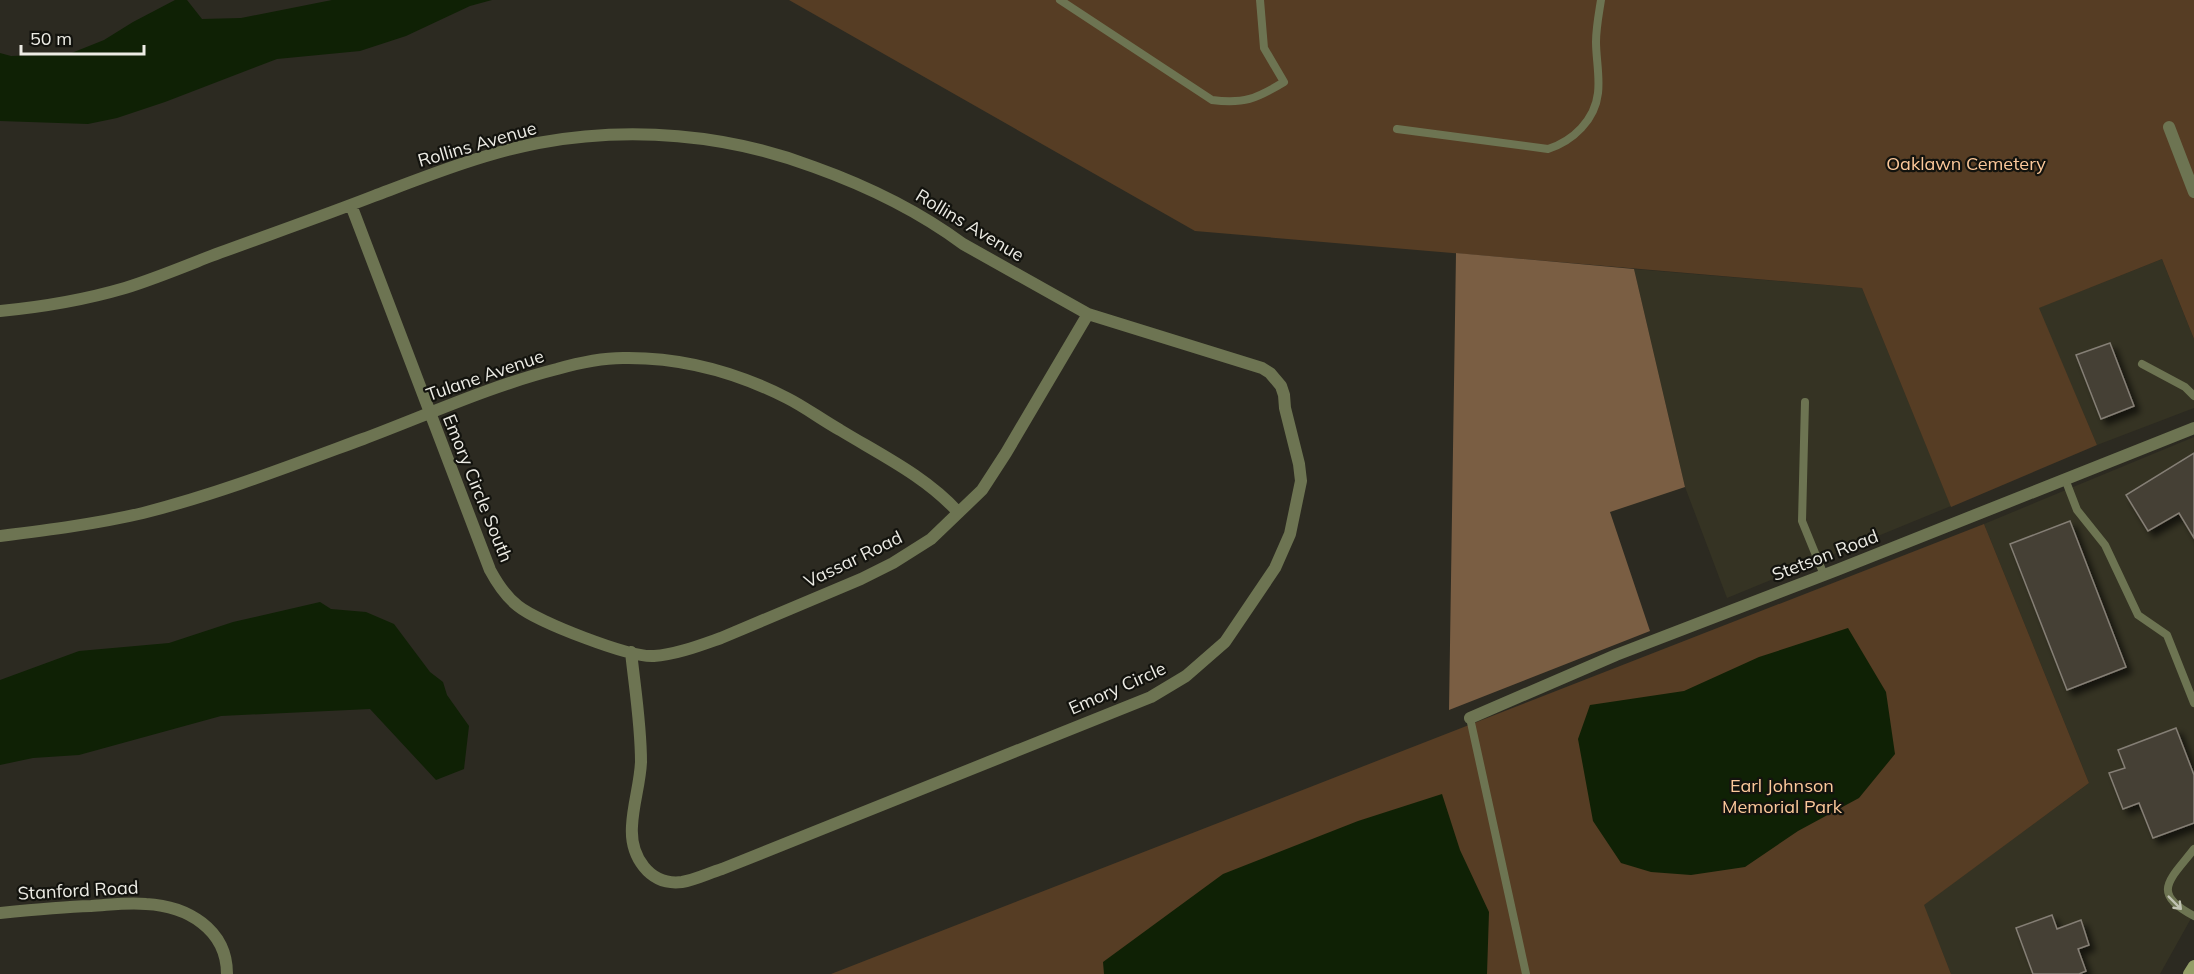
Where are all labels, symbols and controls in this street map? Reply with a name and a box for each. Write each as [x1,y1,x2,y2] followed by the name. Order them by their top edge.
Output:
[21,18,144,56] scale bar
[30,27,72,50] text: 50 m
[415,116,539,172] street label: Rollins Avenue
[1886,152,2046,175] park label: Oaklawn Cemetery
[912,184,1028,266] street label: Rollins Avenue
[423,344,547,406] street label: Tulane Avenue
[438,411,518,565] street label: Emory Circle South
[1769,524,1881,586] street label: Stetson Road
[800,525,906,593] street label: Vassar Road
[1065,656,1169,720] street label: Emory Circle
[1722,774,1843,818] park label: Earl Johnson Memorial Park
[17,875,139,905] street label: Stanford Road
[2168,895,2182,910] one-way arrow

